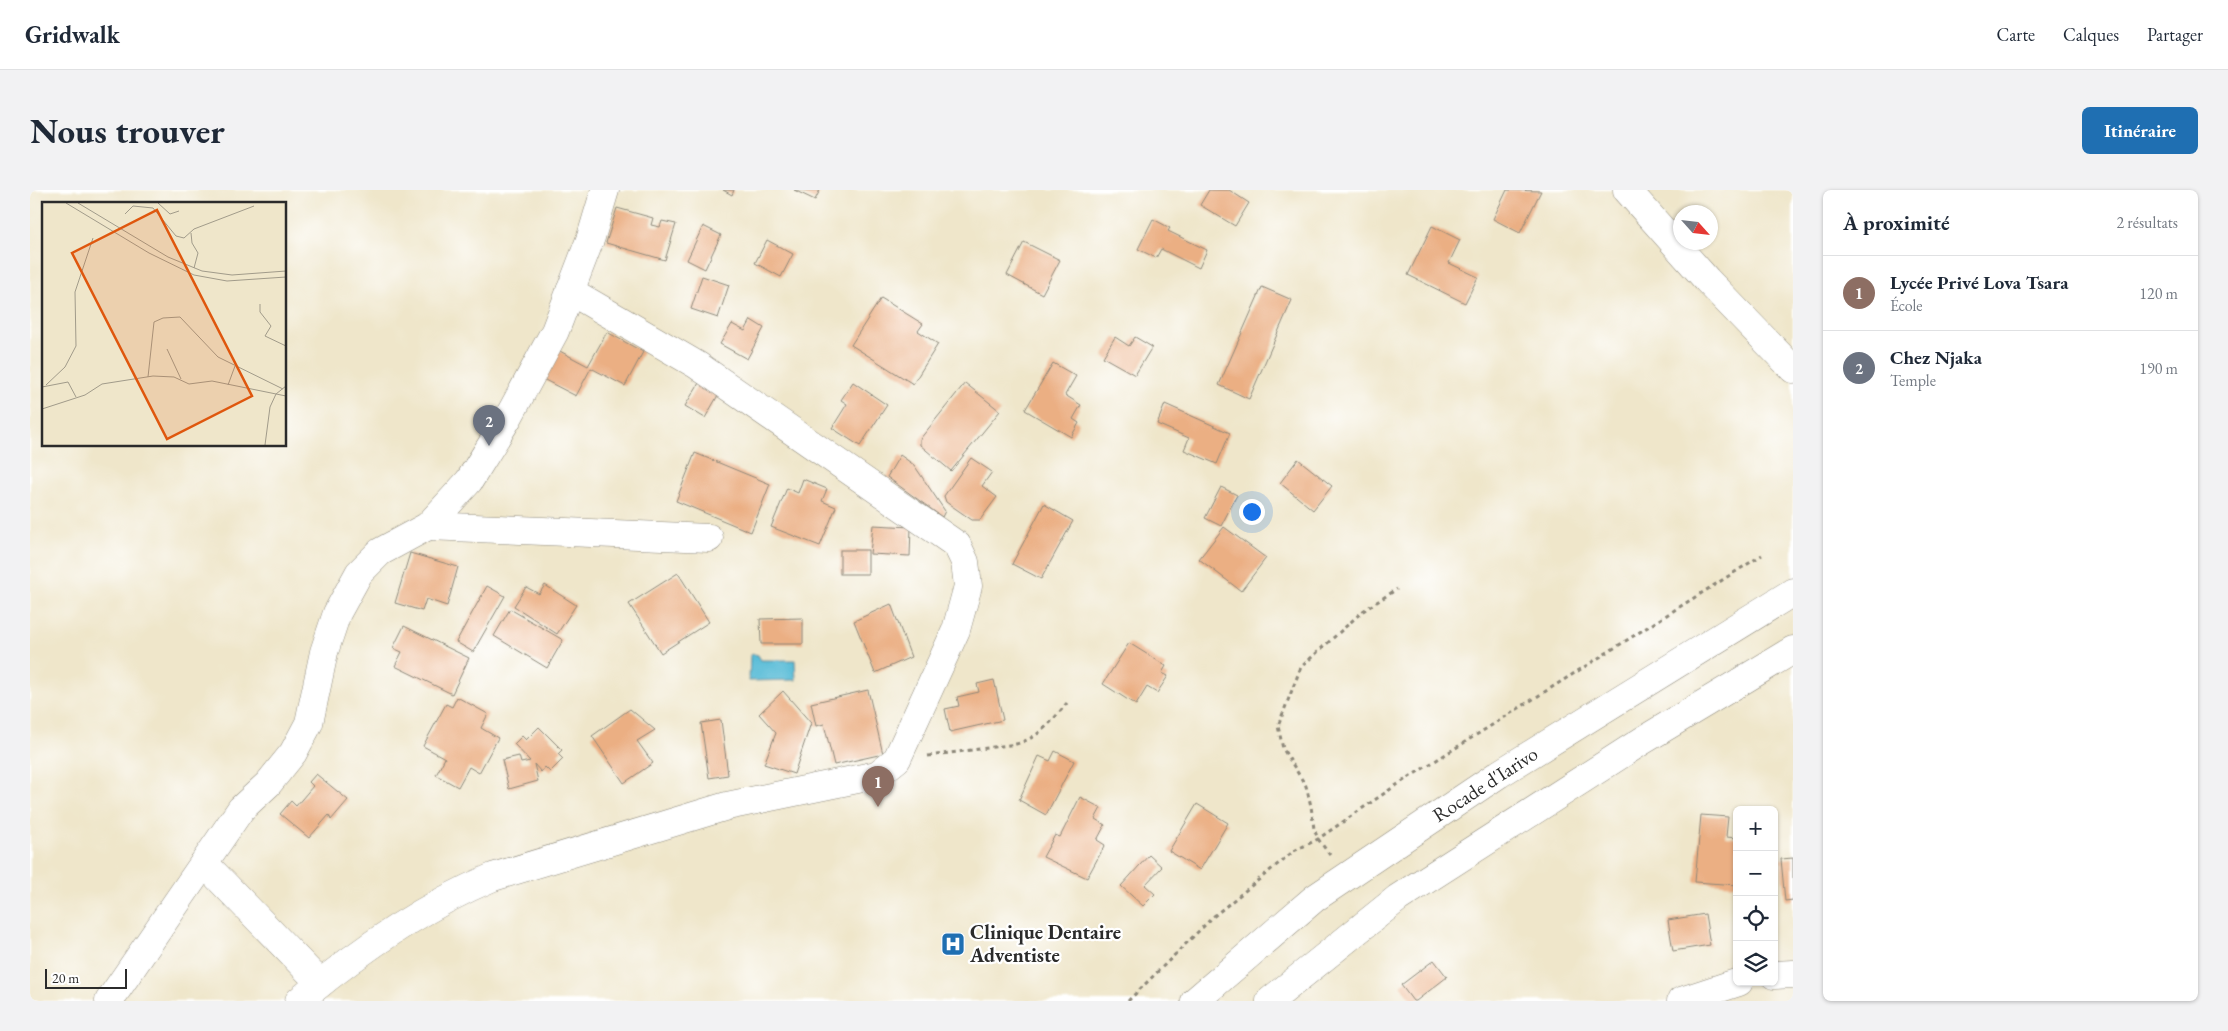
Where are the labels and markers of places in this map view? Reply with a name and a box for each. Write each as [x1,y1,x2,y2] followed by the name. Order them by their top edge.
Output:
[473,405,505,446] pin: 2
[862,766,894,807] pin: 1
[969,919,1121,968] place label: Clinique Dentaire Adventiste
[940,931,966,957] hospital icon: Clinique Dentaire Adventiste

